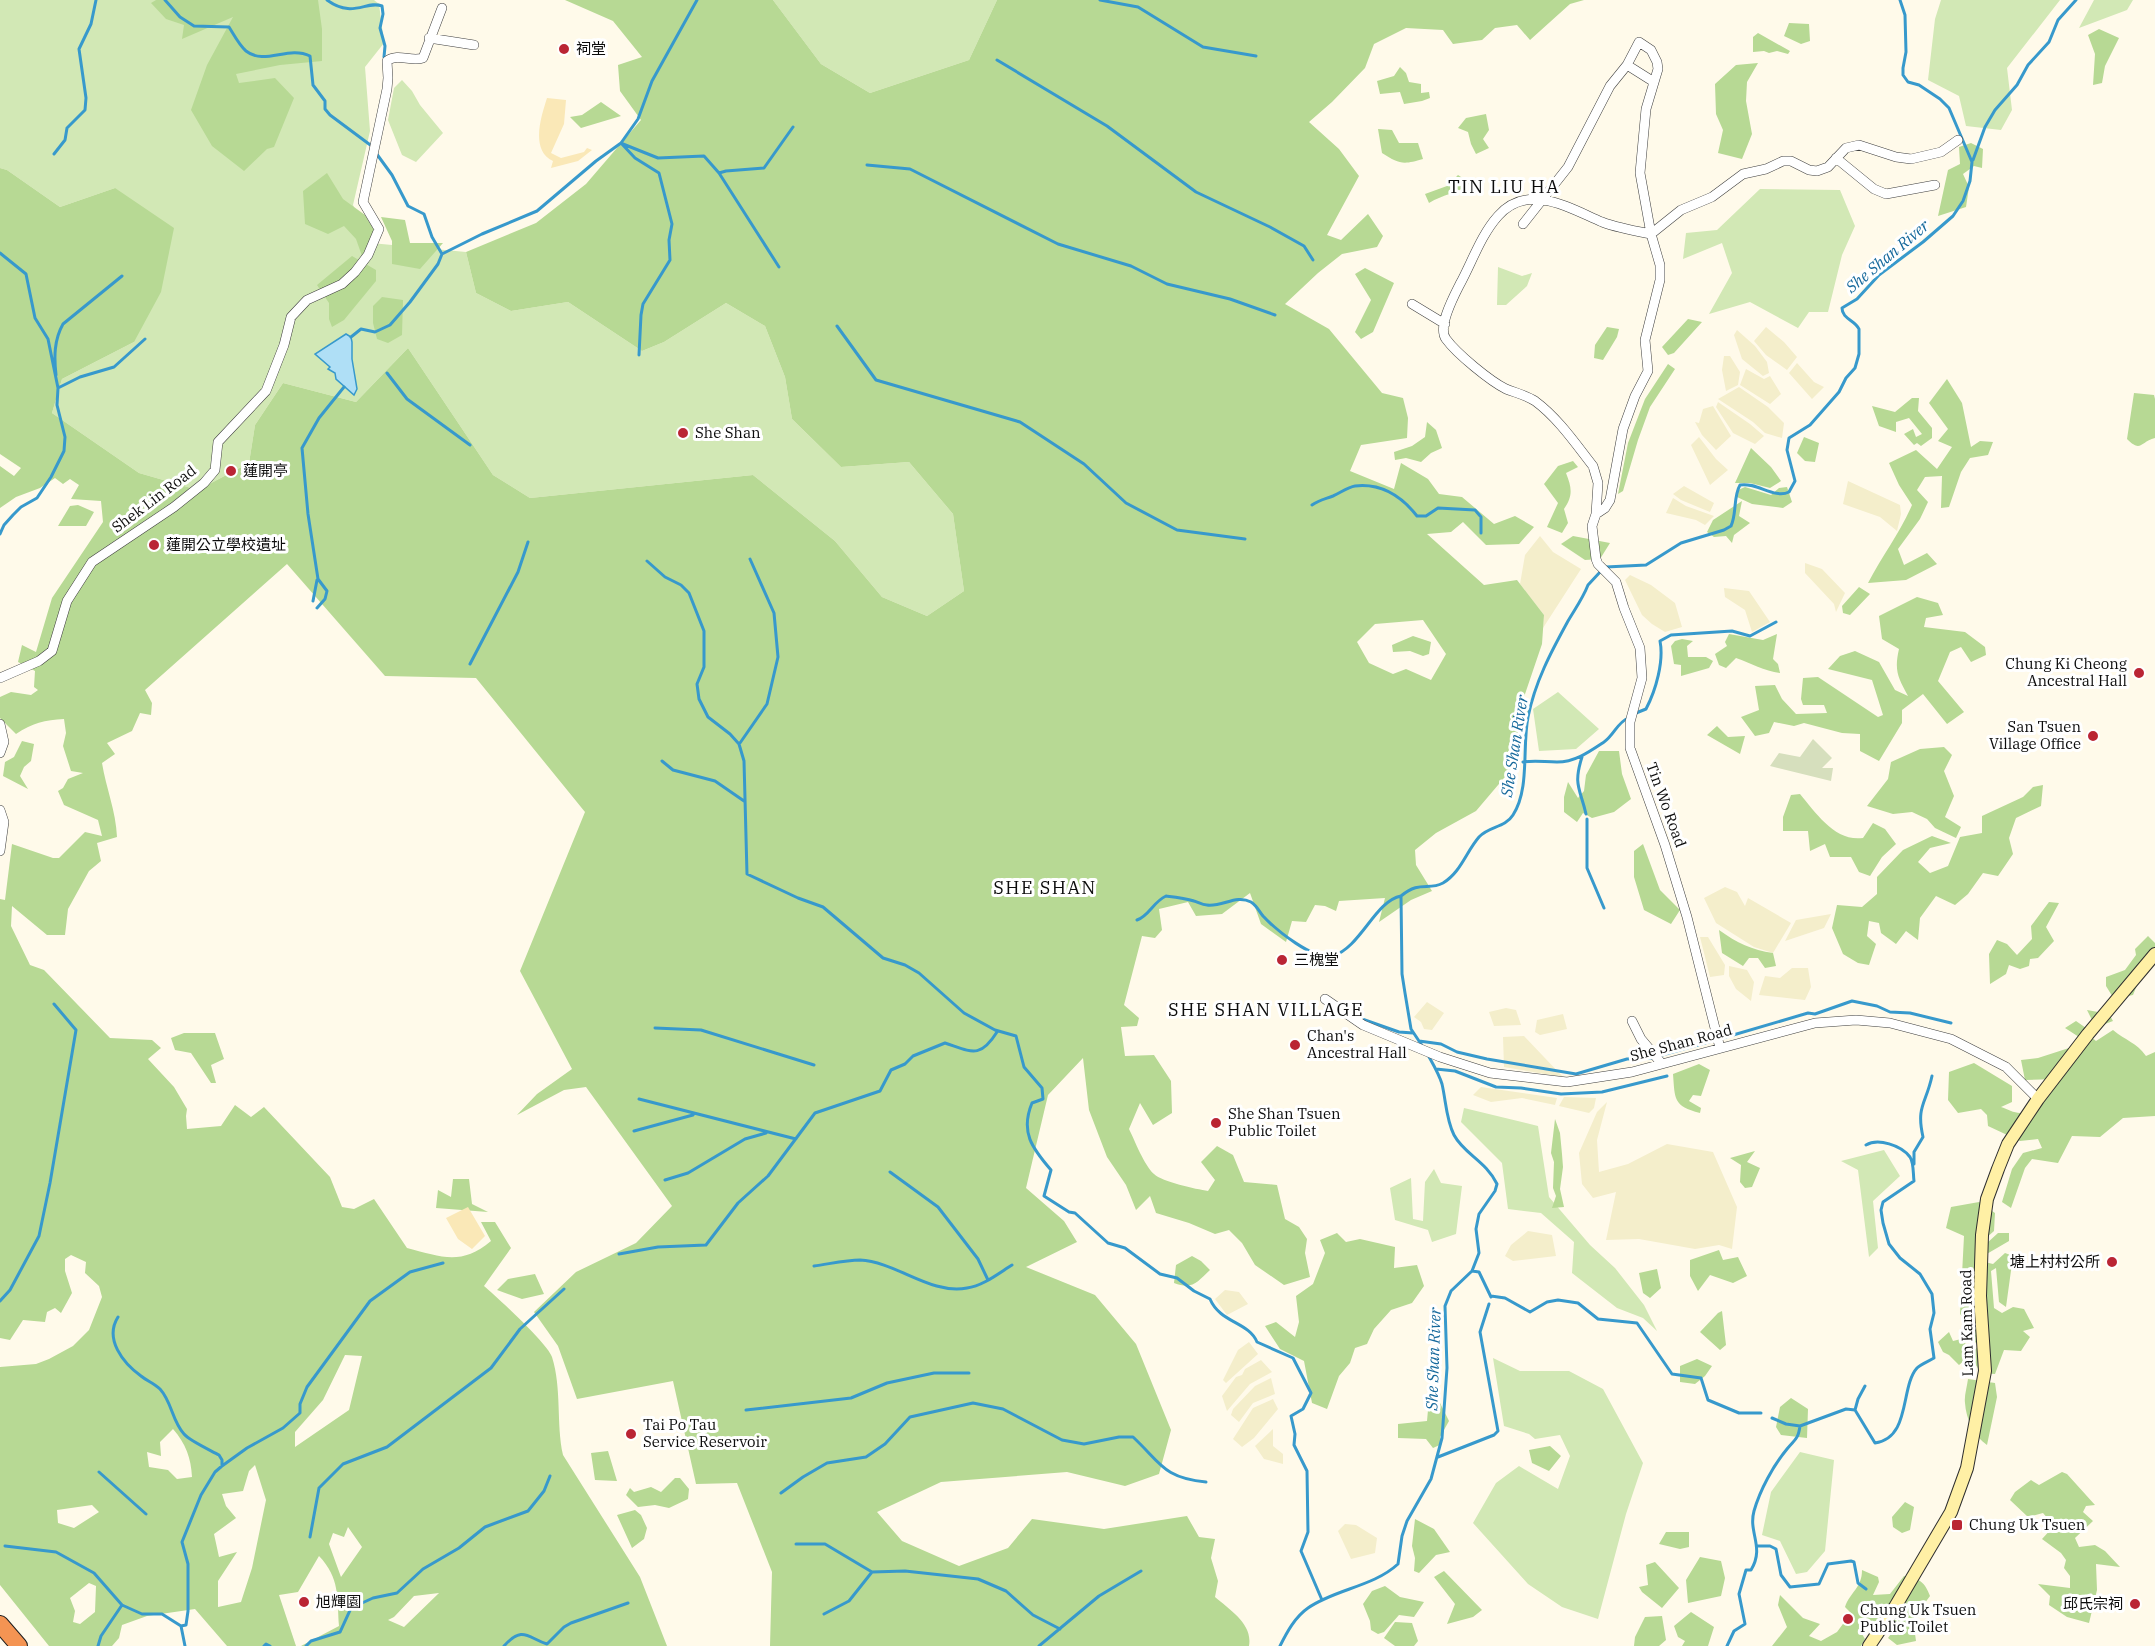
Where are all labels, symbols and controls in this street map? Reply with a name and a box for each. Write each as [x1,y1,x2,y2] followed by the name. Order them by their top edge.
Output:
[576,39,606,58] place label: 祠堂
[557,42,571,56] marker: 祠堂
[1448,175,1560,198] district label: TIN LIU HA
[1840,215,1934,297] water label: She Shan River
[695,423,761,442] place label: She Shan
[676,426,690,440] marker: She Shan
[108,461,200,537] street label: Shek Lin Road
[243,461,288,480] place label: 蓮開亭
[224,464,238,478] marker: 蓮開亭
[166,535,286,554] place label: 蓮開公立學校遺址
[147,538,161,552] marker: 蓮開公立學校遺址
[2005,654,2127,690] place label: Chung Ki Cheong Ancestral Hall
[2132,666,2146,680] marker: Chung Ki Cheong Ancestral Hall
[1496,693,1532,799] water label: She Shan River
[1989,717,2081,753] place label: San Tsuen Village Office
[2086,729,2100,743] marker: San Tsuen Village Office
[1642,760,1691,850] street label: Tin Wo Road
[993,876,1097,899] district label: SHE SHAN
[1294,950,1339,969] place label: 三槐堂
[1275,953,1289,967] marker: 三槐堂
[1168,998,1364,1021] district label: SHE SHAN VILLAGE
[1628,1020,1734,1065] street label: She Shan Road
[1307,1026,1407,1062] place label: Chan's Ancestral Hall
[1288,1038,1302,1052] marker: Chan's Ancestral Hall
[1228,1104,1341,1140] place label: She Shan Tsuen Public Toilet
[1209,1116,1223,1130] marker: She Shan Tsuen Public Toilet
[2010,1252,2100,1271] place label: 塘上村村公所
[2105,1255,2119,1269] marker: 塘上村村公所
[1956,1269,1977,1377] street label: Lam Kam Road
[1421,1306,1445,1412] water label: She Shan River
[643,1415,767,1451] place label: Tai Po Tau Service Reservoir
[624,1427,638,1441] marker: Tai Po Tau Service Reservoir
[1969,1515,2086,1534] place label: Chung Uk Tsuen
[1950,1518,1964,1532] marker: Chung Uk Tsuen
[316,1592,361,1611] place label: 旭輝園
[2063,1594,2123,1613] place label: 邱氏宗祠
[297,1595,311,1609] marker: 旭輝園
[2128,1597,2142,1611] marker: 邱氏宗祠
[1860,1600,1977,1636] place label: Chung Uk Tsuen Public Toilet
[1841,1612,1855,1626] marker: Chung Uk Tsuen Public Toilet

